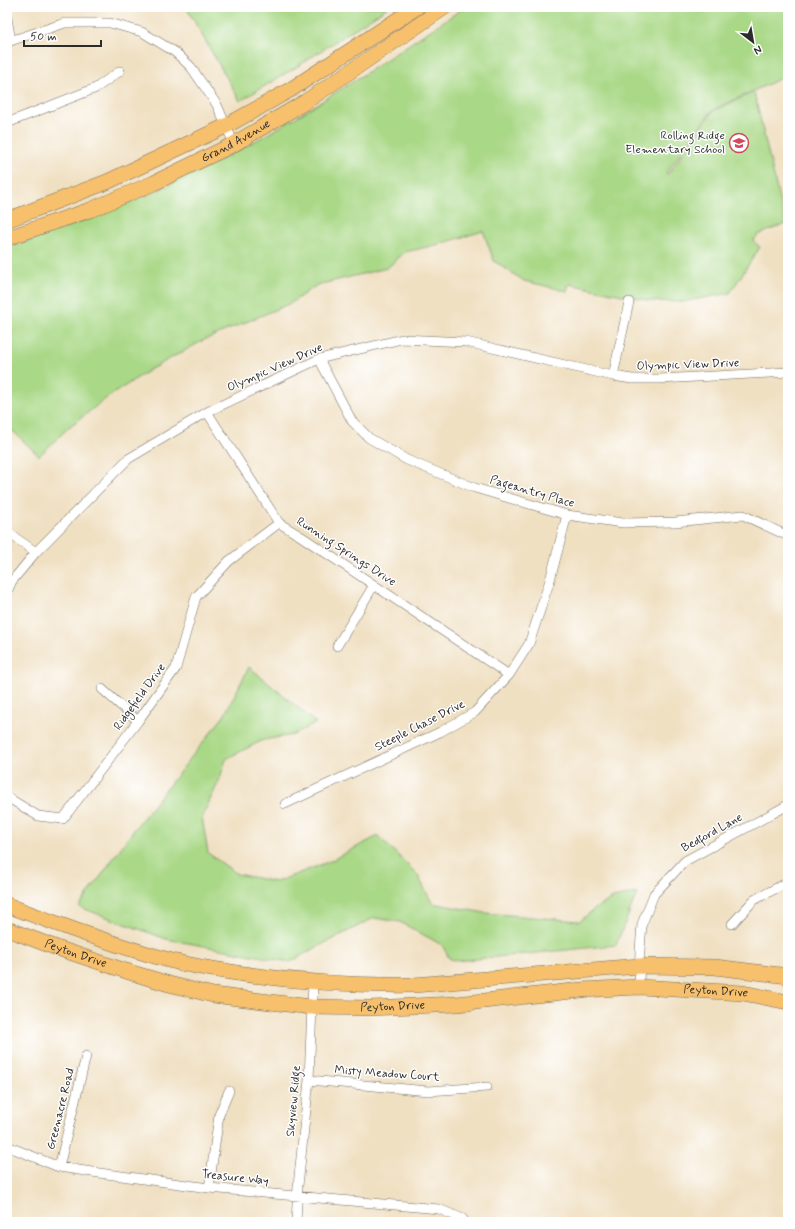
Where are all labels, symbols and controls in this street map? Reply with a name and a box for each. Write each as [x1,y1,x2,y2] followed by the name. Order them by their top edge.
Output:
[24,22,101,48] scale bar
[733,22,773,62] north arrow
[30,29,57,45] text: 50 m
[751,42,764,58] text: N
[199,116,274,167] street label: Grand Avenue
[625,128,725,158] place label: Rolling Ridge Elementary School
[728,132,750,154] school or university icon: Rolling Ridge Elementary School
[225,340,325,396] street label: Olympic View Drive
[636,355,740,375] street label: Olympic View Drive
[488,472,576,513] street label: Pageantry Place
[292,514,399,591] street label: Running Springs Drive
[110,660,170,734] street label: Ridgefield Drive
[372,696,468,756] street label: Steeple Chase Drive
[679,810,746,857] street label: Bedford Lane
[42,936,109,972] street label: Peyton Drive
[683,982,750,1002] street label: Peyton Drive
[360,997,425,1016] street label: Peyton Drive
[334,1062,440,1086] street label: Misty Meadow Court
[283,1064,306,1138] street label: Skyview Ridge
[43,1066,79,1152] street label: Greenacre Road
[201,1167,269,1189] street label: Treasure Way

